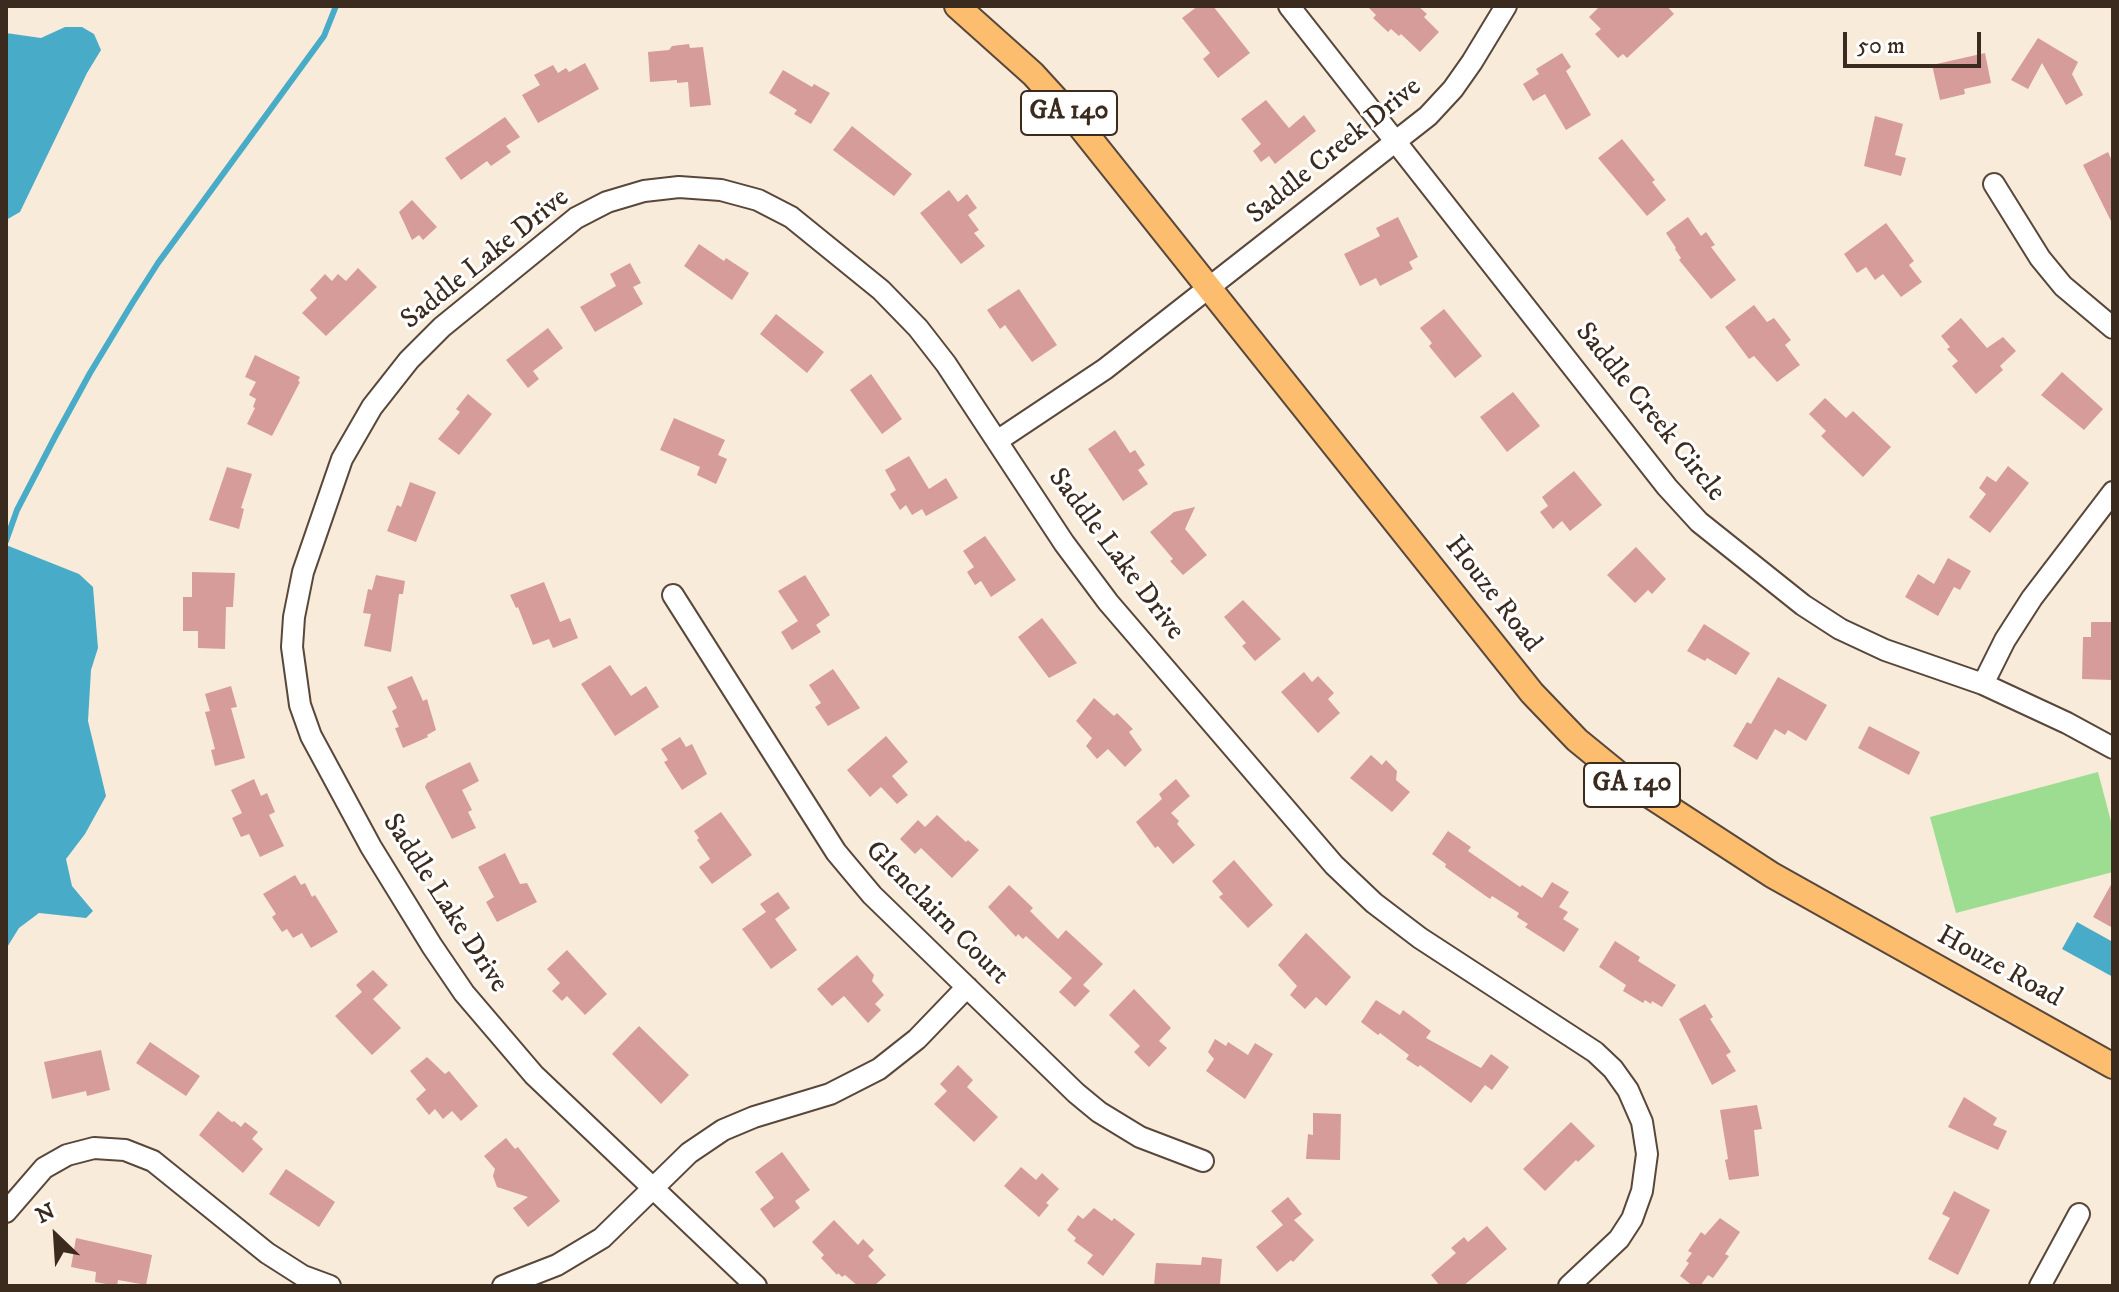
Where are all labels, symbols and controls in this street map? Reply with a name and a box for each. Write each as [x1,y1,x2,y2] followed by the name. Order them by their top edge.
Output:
[1847,16,1985,66] scale bar
[1857,31,1905,61] text: 50 m
[1241,71,1429,233] street label: Saddle Creek Drive
[1021,91,1117,135] road number: GA 140
[395,182,577,338] street label: Saddle Lake Drive
[1567,317,1731,509] street label: Saddle Creek Circle
[1040,463,1190,647] street label: Saddle Lake Drive
[1436,530,1548,660] street label: Houze Road
[1584,763,1680,807] road number: GA 140
[374,808,514,1000] street label: Saddle Lake Drive
[857,835,1015,993] street label: Glenclairn Court
[1931,920,2067,1016] street label: Houze Road
[16,1196,96,1276] north arrow
[32,1198,60,1230] text: N

